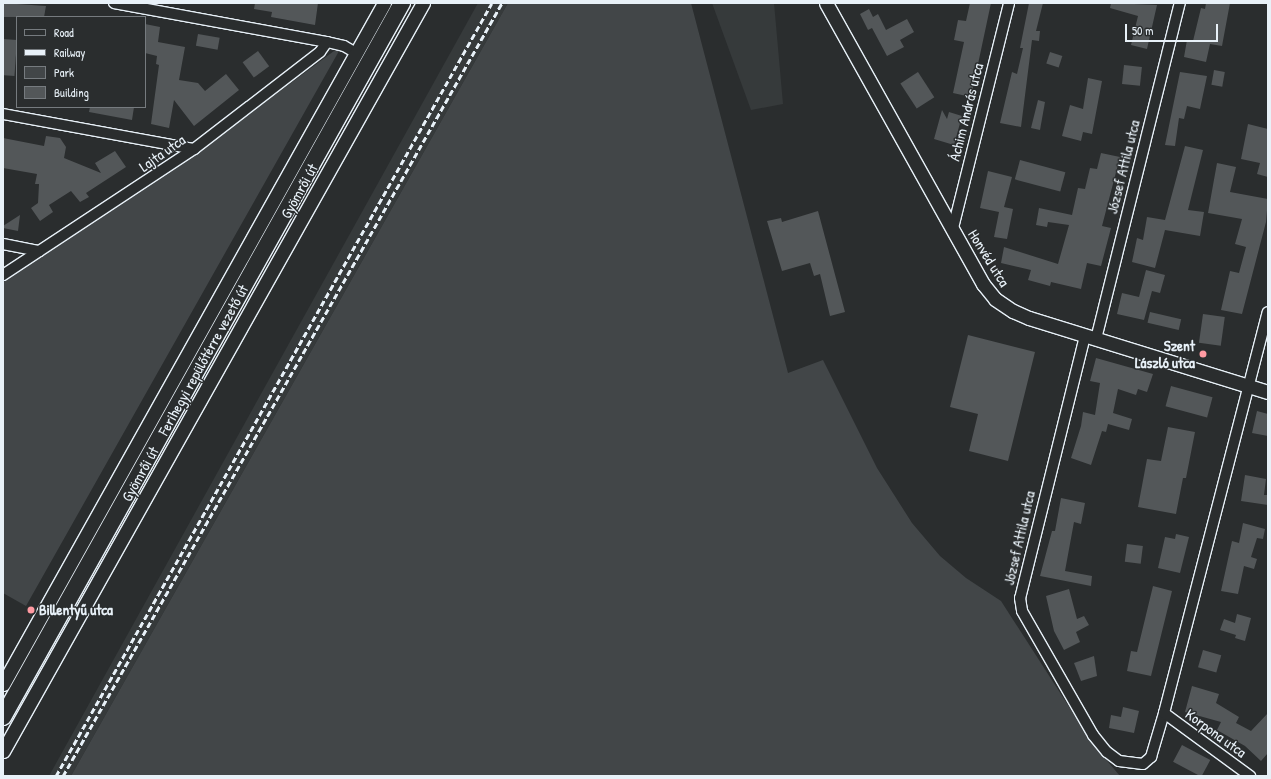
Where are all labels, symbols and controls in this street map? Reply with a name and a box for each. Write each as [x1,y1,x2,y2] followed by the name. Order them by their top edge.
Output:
[16,16,146,108] legend
[1127,16,1220,42] scale bar
[1132,22,1153,39] text: 50 m
[54,24,74,41] text: Road
[54,44,85,61] text: Railway
[945,61,987,163] street label: Áchim András utca
[54,64,74,81] text: Park
[54,84,89,101] text: Building
[1103,118,1143,216] street label: József Attila utca
[135,131,189,175] street label: Lajta utca
[277,161,321,221] street label: Gyömrői út
[964,226,1014,290] street label: Honvéd utca
[154,282,252,438] street label: Ferihegyi repülőtérre vezető út
[1135,336,1195,371] place label: Szent László utca
[1198,349,1208,359] marker: Szent László utca
[118,444,162,504] street label: Gyömrői út
[999,489,1039,587] street label: József Attila utca
[39,601,113,619] place label: Billentyű utca
[26,605,36,615] marker: Billentyű utca
[1182,705,1250,761] street label: Korpona utca

